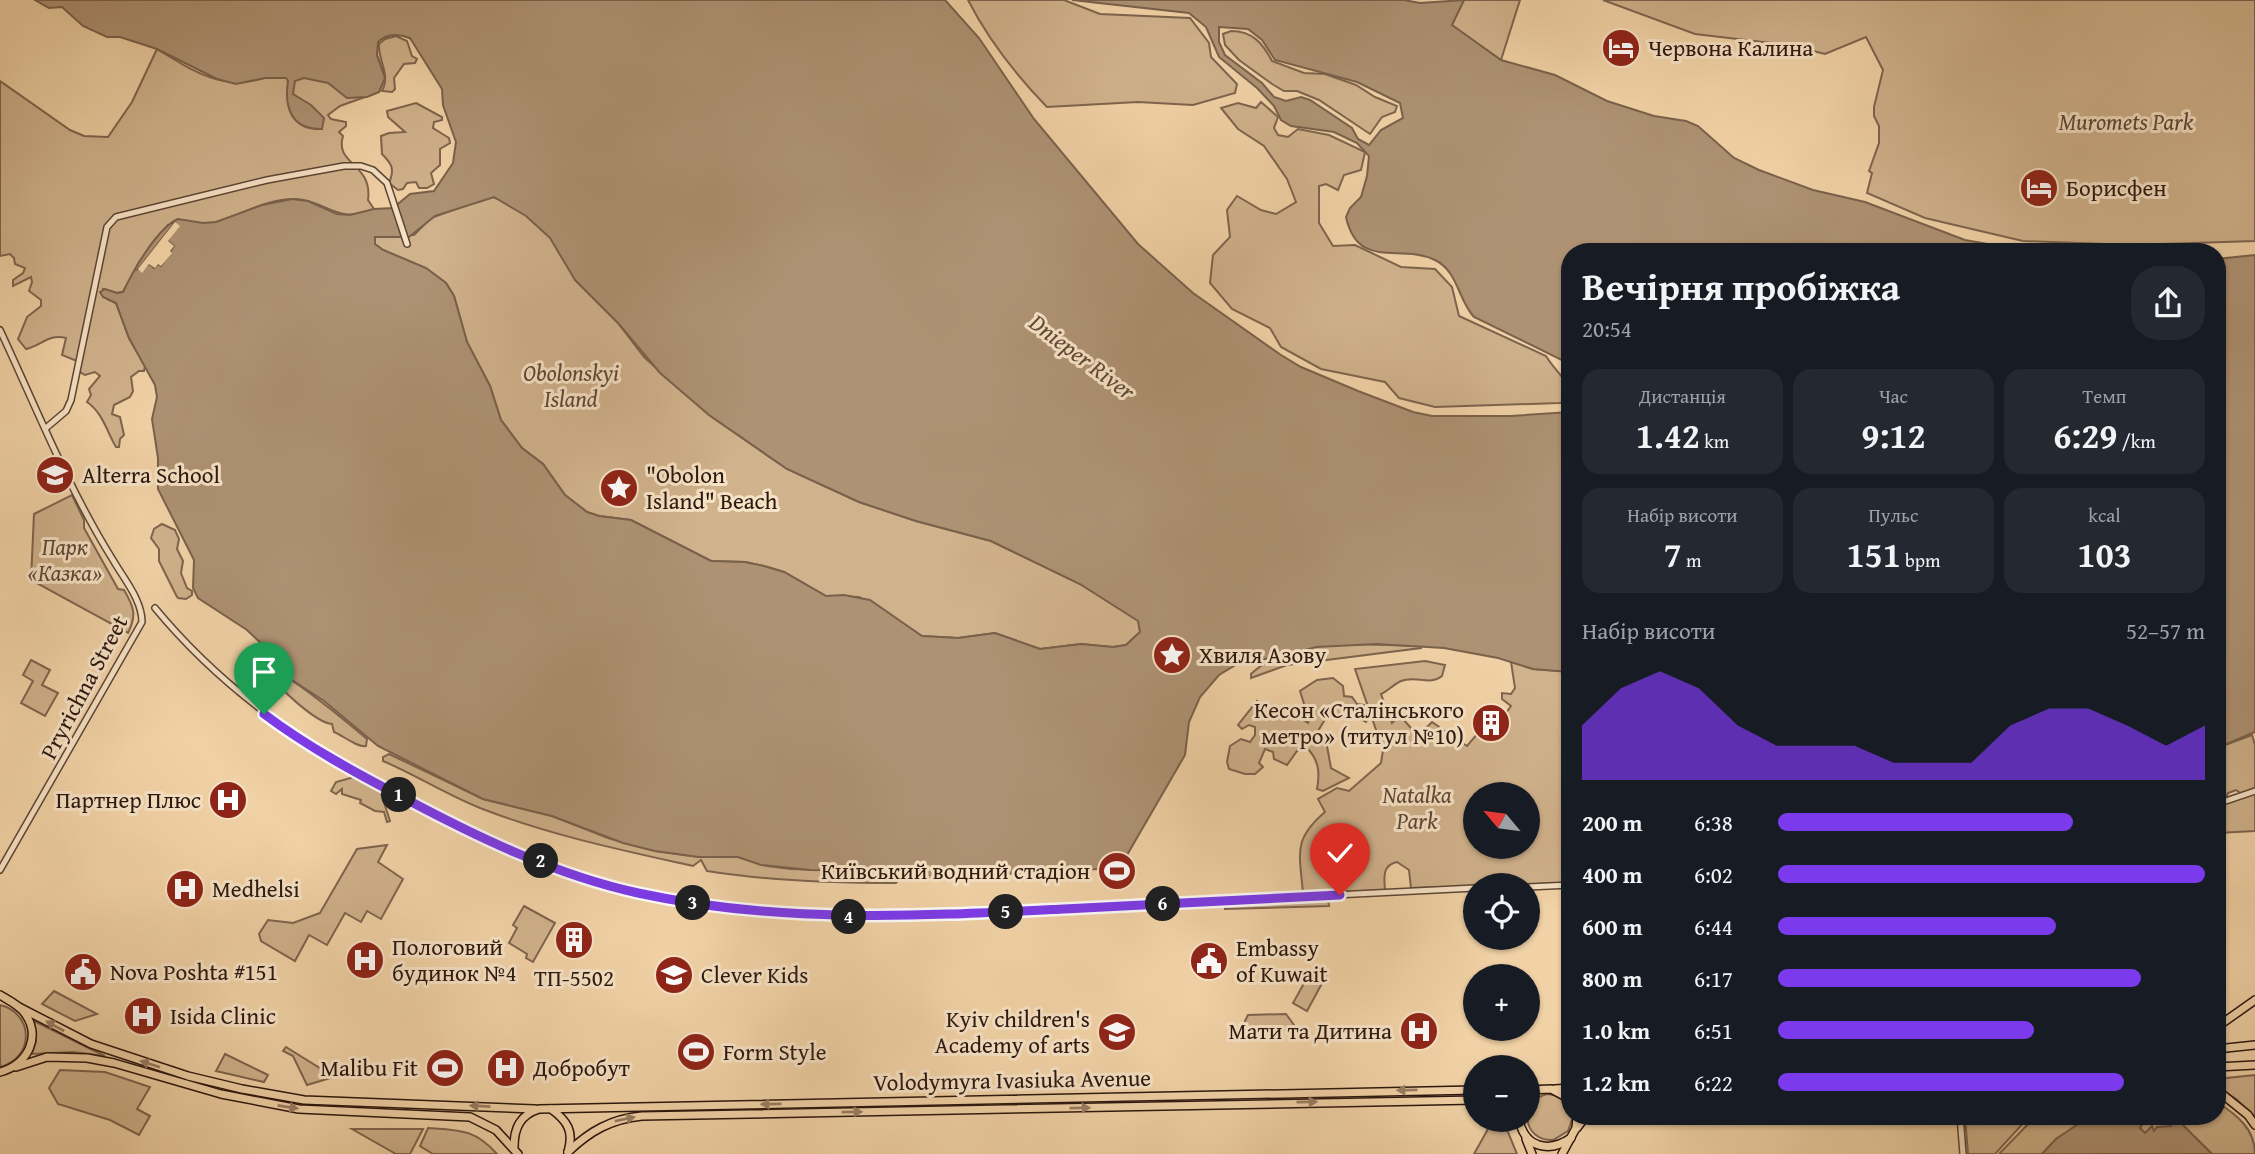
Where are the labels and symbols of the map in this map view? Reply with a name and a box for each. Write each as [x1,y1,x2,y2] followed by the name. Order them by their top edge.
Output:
[1600,27,1642,69] hotel icon: Червона Калина
[1648,31,1813,64] place label: Червона Калина
[2059,105,2194,138] park label: Muromets Park
[2018,167,2060,209] hotel icon: Борисфен
[2066,171,2167,204] place label: Борисфен
[1021,304,1143,409] water label: Dnieper River
[523,356,619,415] park label: Obolonskyi Island
[34,454,76,496] school or university icon: Alterra School
[82,458,220,491] place label: Alterra School
[646,458,777,517] place label: "Obolon Island" Beach
[598,467,640,509] place icon: "Obolon Island" Beach
[28,530,102,589] park label: Парк «Казка»
[32,609,135,765] street label: Pryrichna Street
[1151,634,1193,676] place icon: Хвиля Азову
[1199,638,1326,671] place label: Хвиля Азову
[234,642,294,714] pin
[1254,693,1464,752] place label: Кесон «Сталінського метро» (титул №10)
[1470,702,1512,744] building icon: Кесон «Сталінського метро» (титул №10)
[382,778,416,812] pin: 1
[1381,778,1452,837] park label: Natalka Park
[207,779,249,821] hospital icon: Партнер Плюс
[1463,782,1540,859] north arrow
[56,783,201,816] place label: Партнер Плюс
[1310,823,1370,895] pin
[524,844,558,878] pin: 2
[1096,850,1138,892] sports icon: Київський водний стадіон
[821,854,1090,887] place label: Київський водний стадіон
[164,868,206,910] hospital icon: Medhelsi
[212,872,300,905] place label: Medhelsi
[676,886,710,920] pin: 3
[1146,886,1180,922] pin: 6
[988,894,1024,930] pin: 5
[832,900,866,934] pin: 4
[553,919,595,961] building icon: ТП-5502
[392,930,517,989] place label: Пологовий будинок №4
[1236,931,1328,990] place label: Embassy of Kuwait
[344,939,386,981] hospital icon: Пологовий будинок №4
[1188,940,1230,982] public building icon: Embassy of Kuwait
[62,951,104,993] public building icon: Nova Poshta #151
[653,954,695,996] school or university icon: Clever Kids
[110,955,278,988] place label: Nova Poshta #151
[701,958,808,991] place label: Clever Kids
[534,961,614,994] place label: ТП-5502
[122,995,164,1037] hospital icon: Isida Clinic
[170,999,276,1032] place label: Isida Clinic
[935,1002,1090,1061] place label: Kyiv children's Academy of arts
[1398,1010,1440,1052] hospital icon: Мати та Дитина
[1096,1011,1138,1053] school or university icon: Kyiv children's Academy of arts
[1229,1014,1392,1047] place label: Мати та Дитина
[45,1020,64,1032] one-way arrow
[675,1031,717,1073] sports icon: Form Style
[723,1035,826,1068] place label: Form Style
[424,1047,466,1089] sports icon: Malibu Fit
[485,1047,527,1089] hospital icon: Добробут
[320,1051,418,1084] place label: Malibu Fit
[532,1051,630,1084] place label: Добробут
[139,1058,160,1069] one-way arrow
[873,1061,1151,1098] street label: Volodymyra Ivasiuka Avenue
[1396,1084,1418,1096] one-way arrow
[1297,1097,1319,1108] one-way arrow
[760,1098,782,1110] one-way arrow
[469,1100,491,1111] one-way arrow
[277,1102,299,1113] one-way arrow
[1069,1102,1091,1113] one-way arrow
[842,1106,864,1117] one-way arrow
[614,1113,636,1124] one-way arrow

